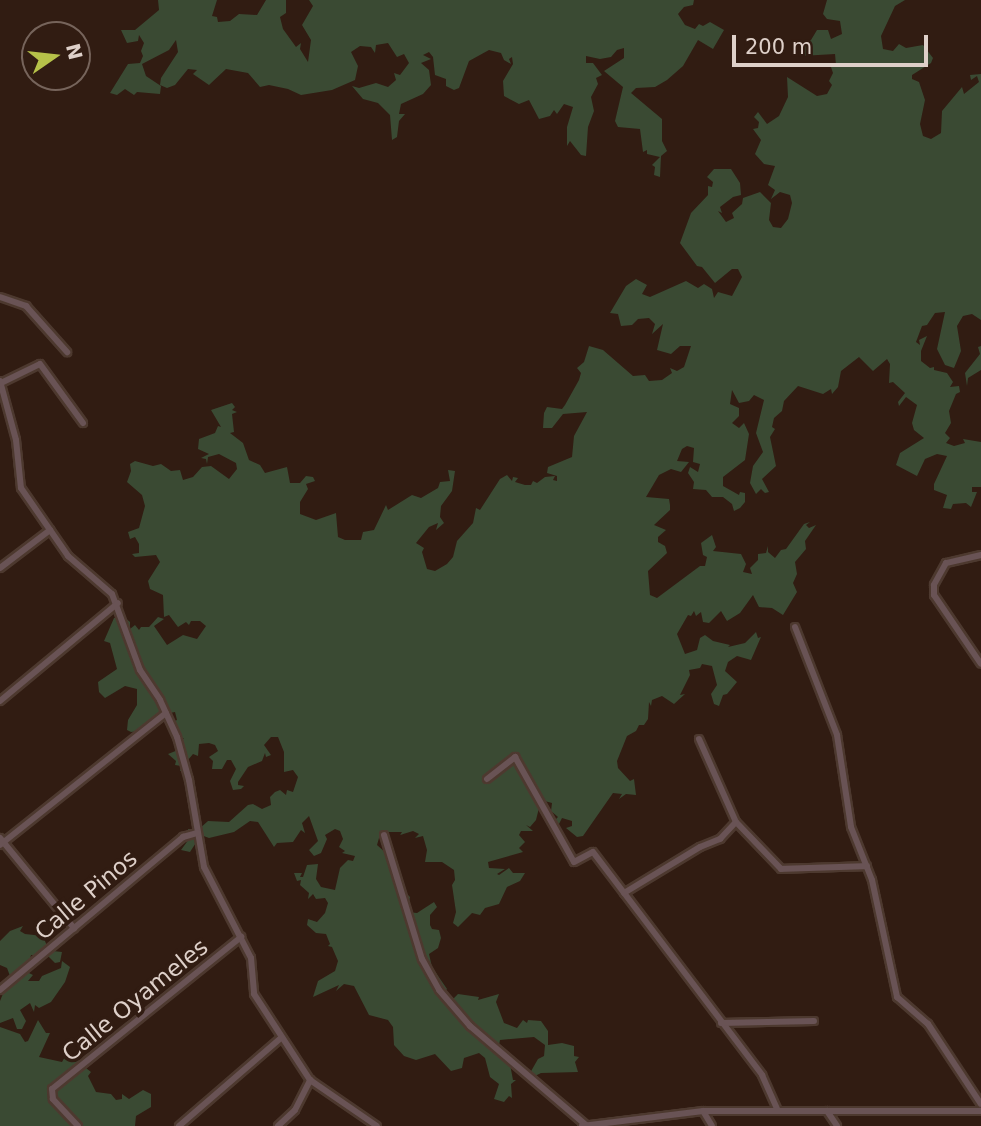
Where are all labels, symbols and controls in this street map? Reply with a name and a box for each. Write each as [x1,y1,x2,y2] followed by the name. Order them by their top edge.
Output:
[21,21,91,91] north arrow
[736,21,932,65] scale bar
[745,35,812,59] text: 200 m
[62,41,87,62] text: N
[29,844,143,946] street label: Calle Pinos
[57,933,213,1067] street label: Calle Oyameles

